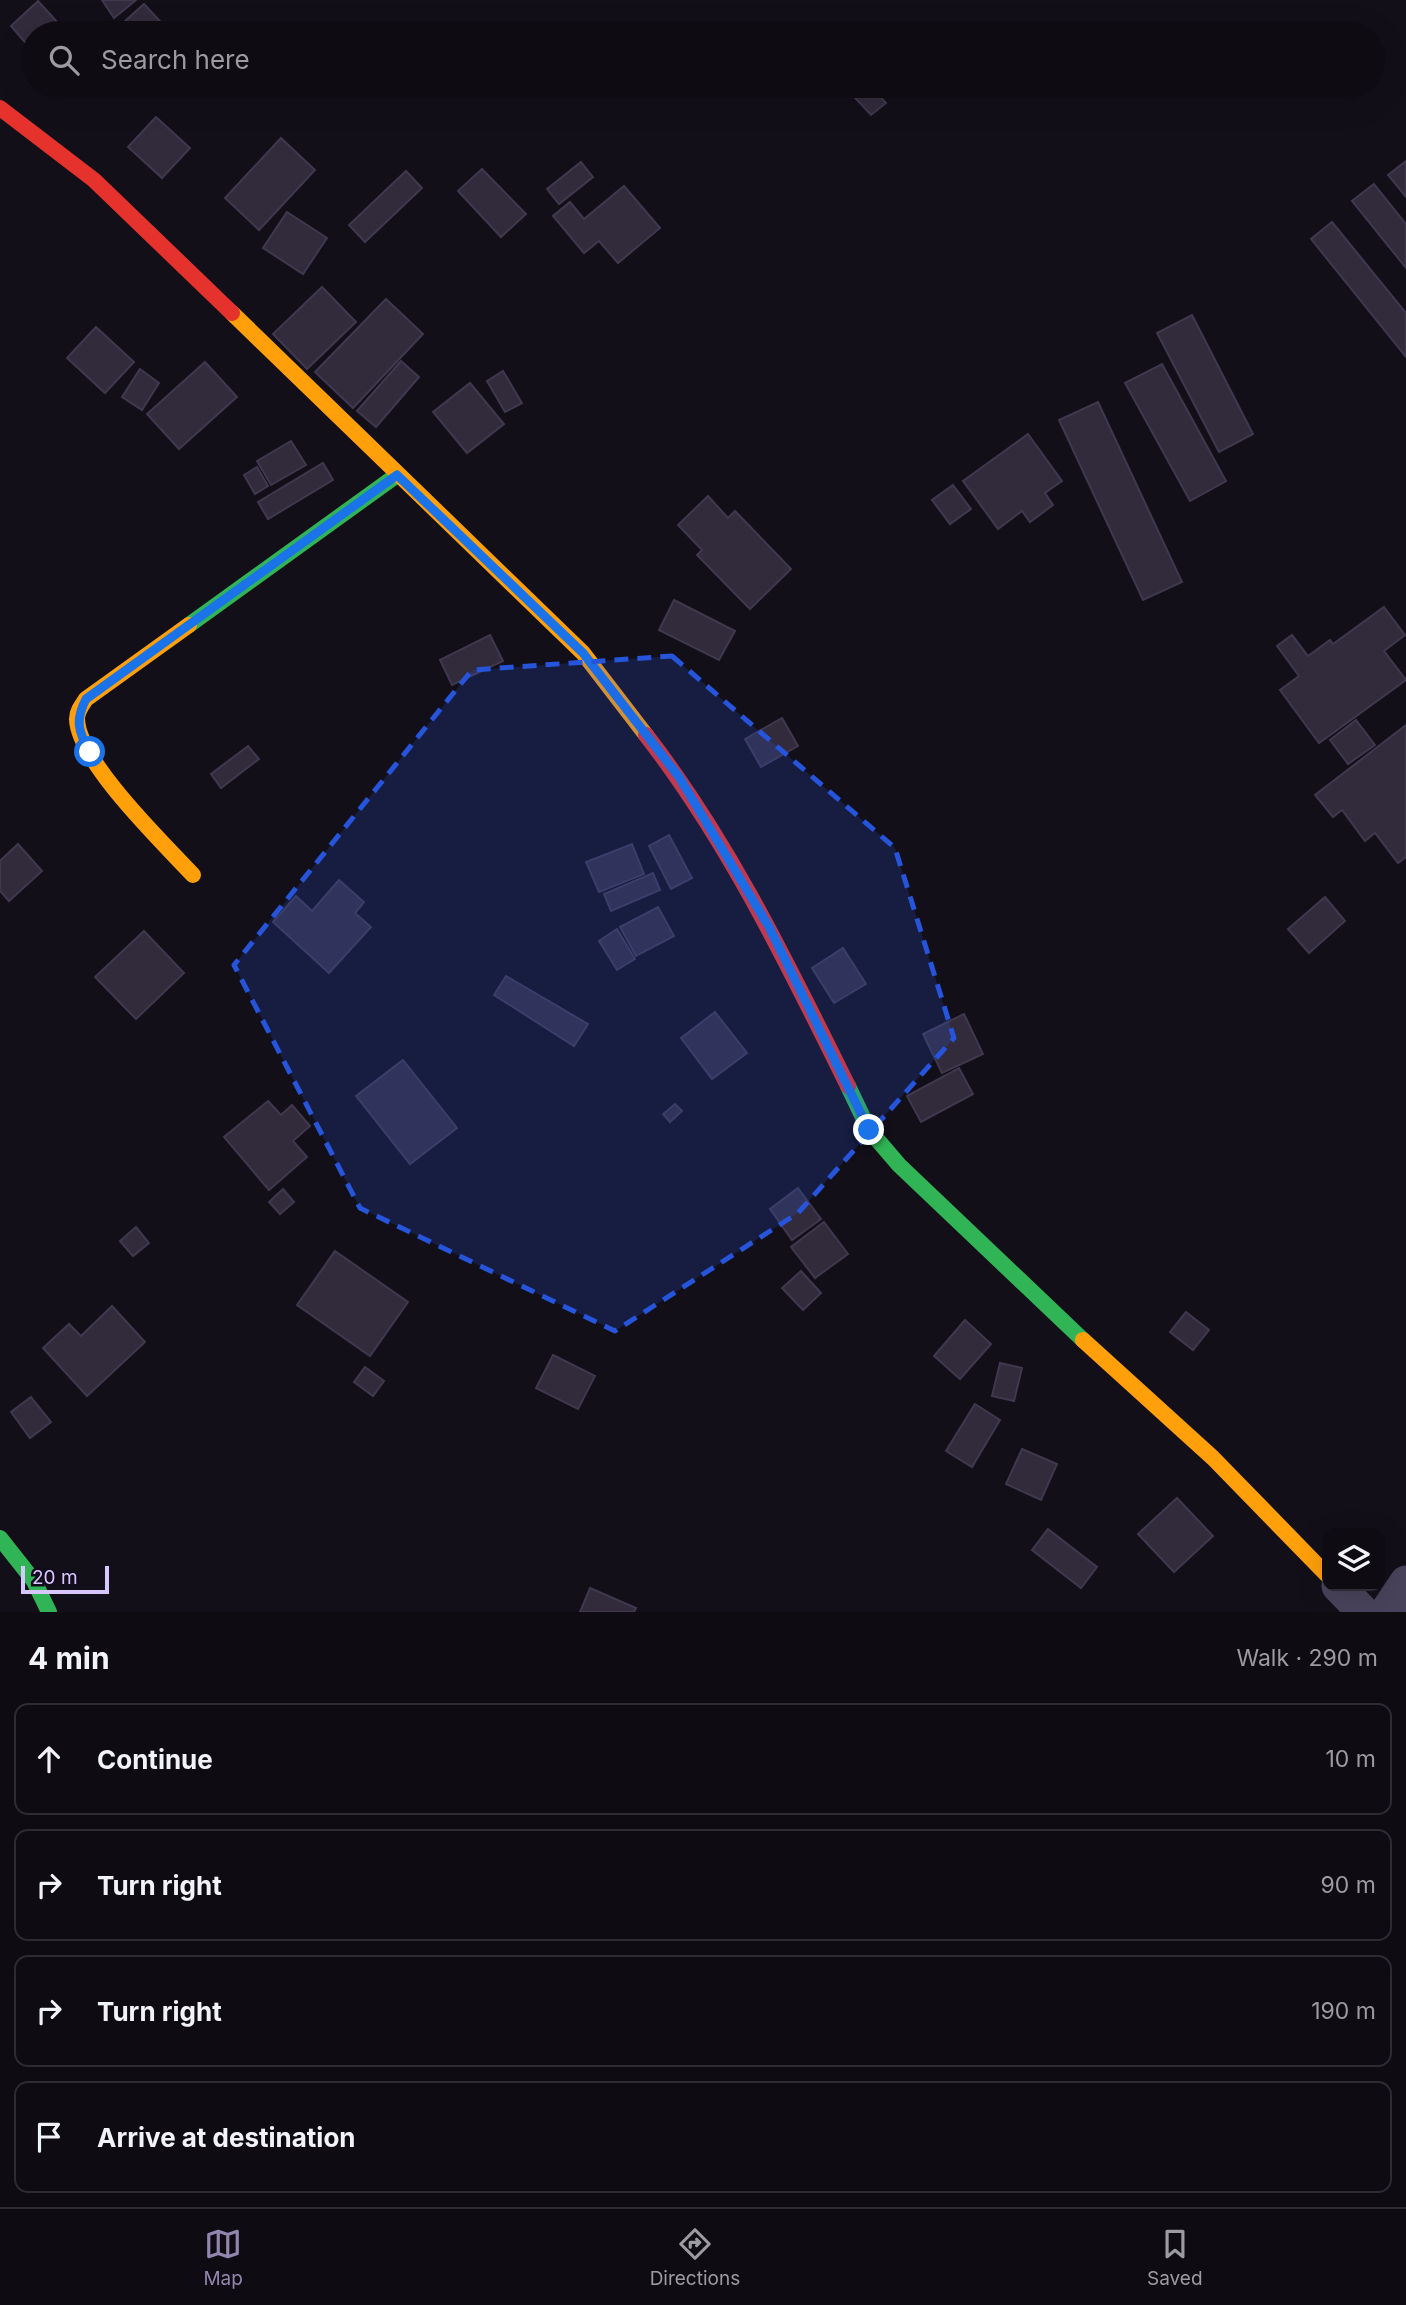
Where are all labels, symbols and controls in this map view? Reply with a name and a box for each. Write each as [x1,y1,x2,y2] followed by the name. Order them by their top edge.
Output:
[21,21,1385,98] search box
[45,41,83,79] icon: search
[101,44,250,75] text: Search here
[74,736,105,767] route start
[853,1114,884,1145] route end
[1322,1528,1385,1591] map controls
[1322,1528,1385,1591] button: layers
[21,1563,108,1595] scale bar
[32,1566,78,1589] text: 20 m
[28,1640,110,1676] text: 4 min
[1236,1644,1378,1672] text: Walk · 290 m
[30,1740,68,1778] icon: ahead
[97,1744,213,1775] text: Continue
[1326,1745,1376,1773] text: 10 m
[30,1866,68,1904] icon: right
[97,1870,222,1901] text: Turn right
[1321,1871,1376,1899] text: 90 m
[30,1992,68,2030] icon: right
[97,1996,222,2027] text: Turn right
[1311,1997,1376,2025] text: 190 m
[30,2118,68,2156] icon: arrive
[97,2122,356,2153] text: Arrive at destination
[203,2225,243,2290] tab: Map
[650,2225,740,2290] tab: Directions
[1147,2225,1203,2290] tab: Saved

